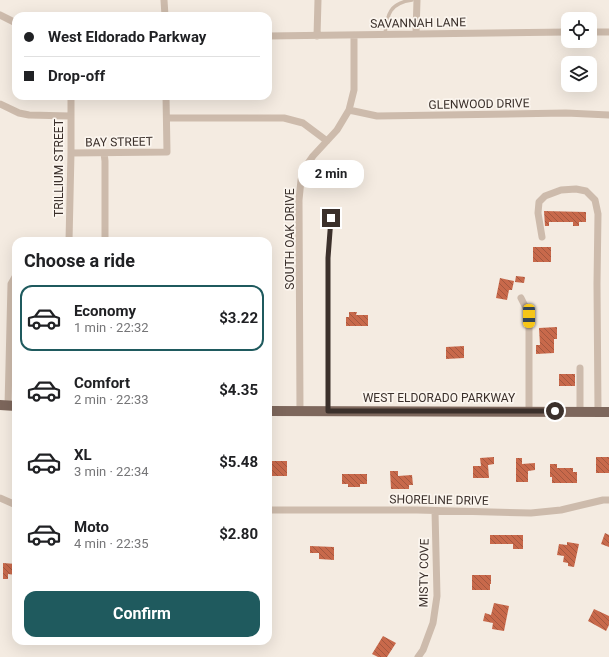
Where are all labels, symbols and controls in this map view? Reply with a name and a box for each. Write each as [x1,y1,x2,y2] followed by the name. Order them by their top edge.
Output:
[561,12,597,92] map controls
[561,12,597,48] button: locate
[370,15,466,31] street label: SAVANNAH LANE
[48,28,206,46] text: West Eldorado Parkway
[561,56,597,92] button: layers
[48,67,105,85] text: Drop-off
[428,96,530,112] street label: GLENWOOD DRIVE
[52,119,66,217] street label: TRILLIUM STREET
[85,134,153,150] street label: BAY STREET
[298,160,364,188] callout: 2 min
[315,166,347,181] text: 2 min
[283,188,297,290] street label: SOUTH OAK DRIVE
[322,209,340,227] route end
[24,250,135,271] text: Choose a ride
[26,300,62,336] icon: car
[74,302,136,320] text: Economy
[523,304,535,328] car
[219,309,258,327] text: $3.22
[74,320,149,335] text: 1 min · 22:32
[26,372,62,408] icon: car
[74,374,130,392] text: Comfort
[219,381,258,399] text: $4.35
[363,391,516,405] street label: WEST ELDORADO PARKWAY
[74,392,149,407] text: 2 min · 22:33
[546,402,564,420] route start
[26,444,62,480] icon: car
[74,446,92,464] text: XL
[219,453,258,471] text: $5.48
[74,464,149,479] text: 3 min · 22:34
[389,492,489,508] street label: SHORELINE DRIVE
[26,516,62,552] icon: car
[74,518,109,536] text: Moto
[219,525,258,543] text: $2.80
[74,536,149,551] text: 4 min · 22:35
[416,538,432,607] street label: MISTY COVE
[24,591,260,637] button: Confirm

